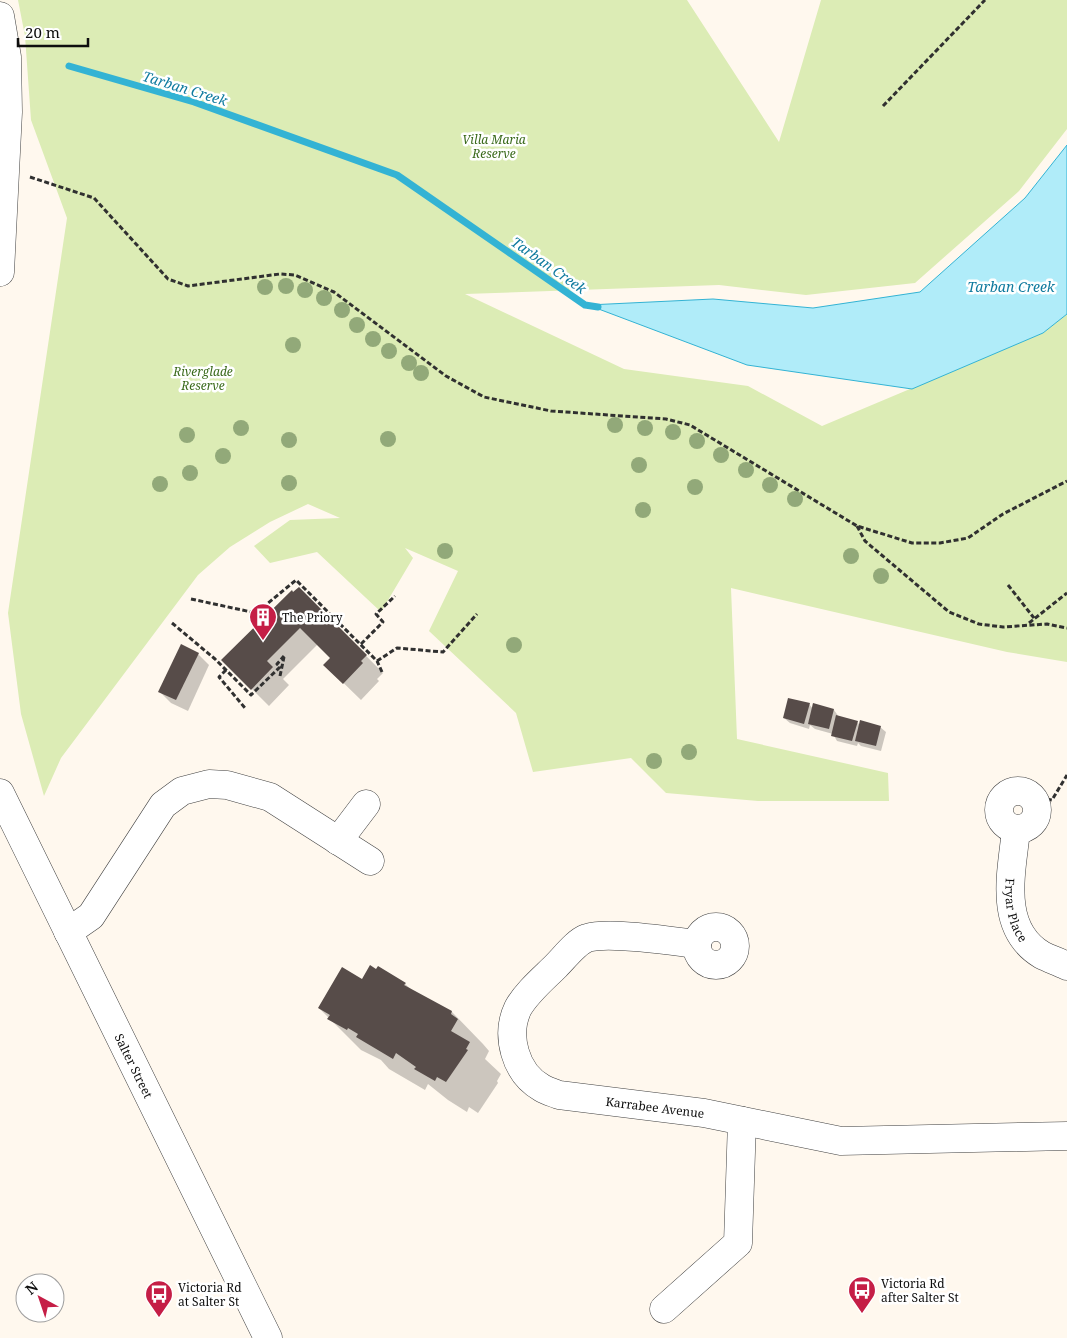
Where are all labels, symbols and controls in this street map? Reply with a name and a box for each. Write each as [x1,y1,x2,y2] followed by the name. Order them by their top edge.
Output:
[18,15,88,47] scale bar
[25,22,60,42] text: 20 m
[140,66,231,110] water label: Tarban Creek
[462,131,526,162] park label: Villa Maria Reserve
[508,232,591,299] water label: Tarban Creek
[967,277,1056,296] water label: Tarban Creek
[172,363,233,394] park label: Riverglade Reserve
[248,602,278,641] building icon: The Priory
[282,609,343,626] place label: The Priory
[1002,878,1032,945] street label: Fryar Place
[111,1031,157,1101] street label: Salter Street
[605,1092,705,1121] street label: Karrabee Avenue
[15,1273,65,1323] north arrow
[847,1275,877,1314] bus stop icon: Victoria Rd after Salter St
[881,1275,959,1306] place label: Victoria Rd after Salter St
[21,1277,42,1298] text: N
[144,1279,174,1318] bus stop icon: Victoria Rd at Salter St
[178,1279,242,1310] place label: Victoria Rd at Salter St

